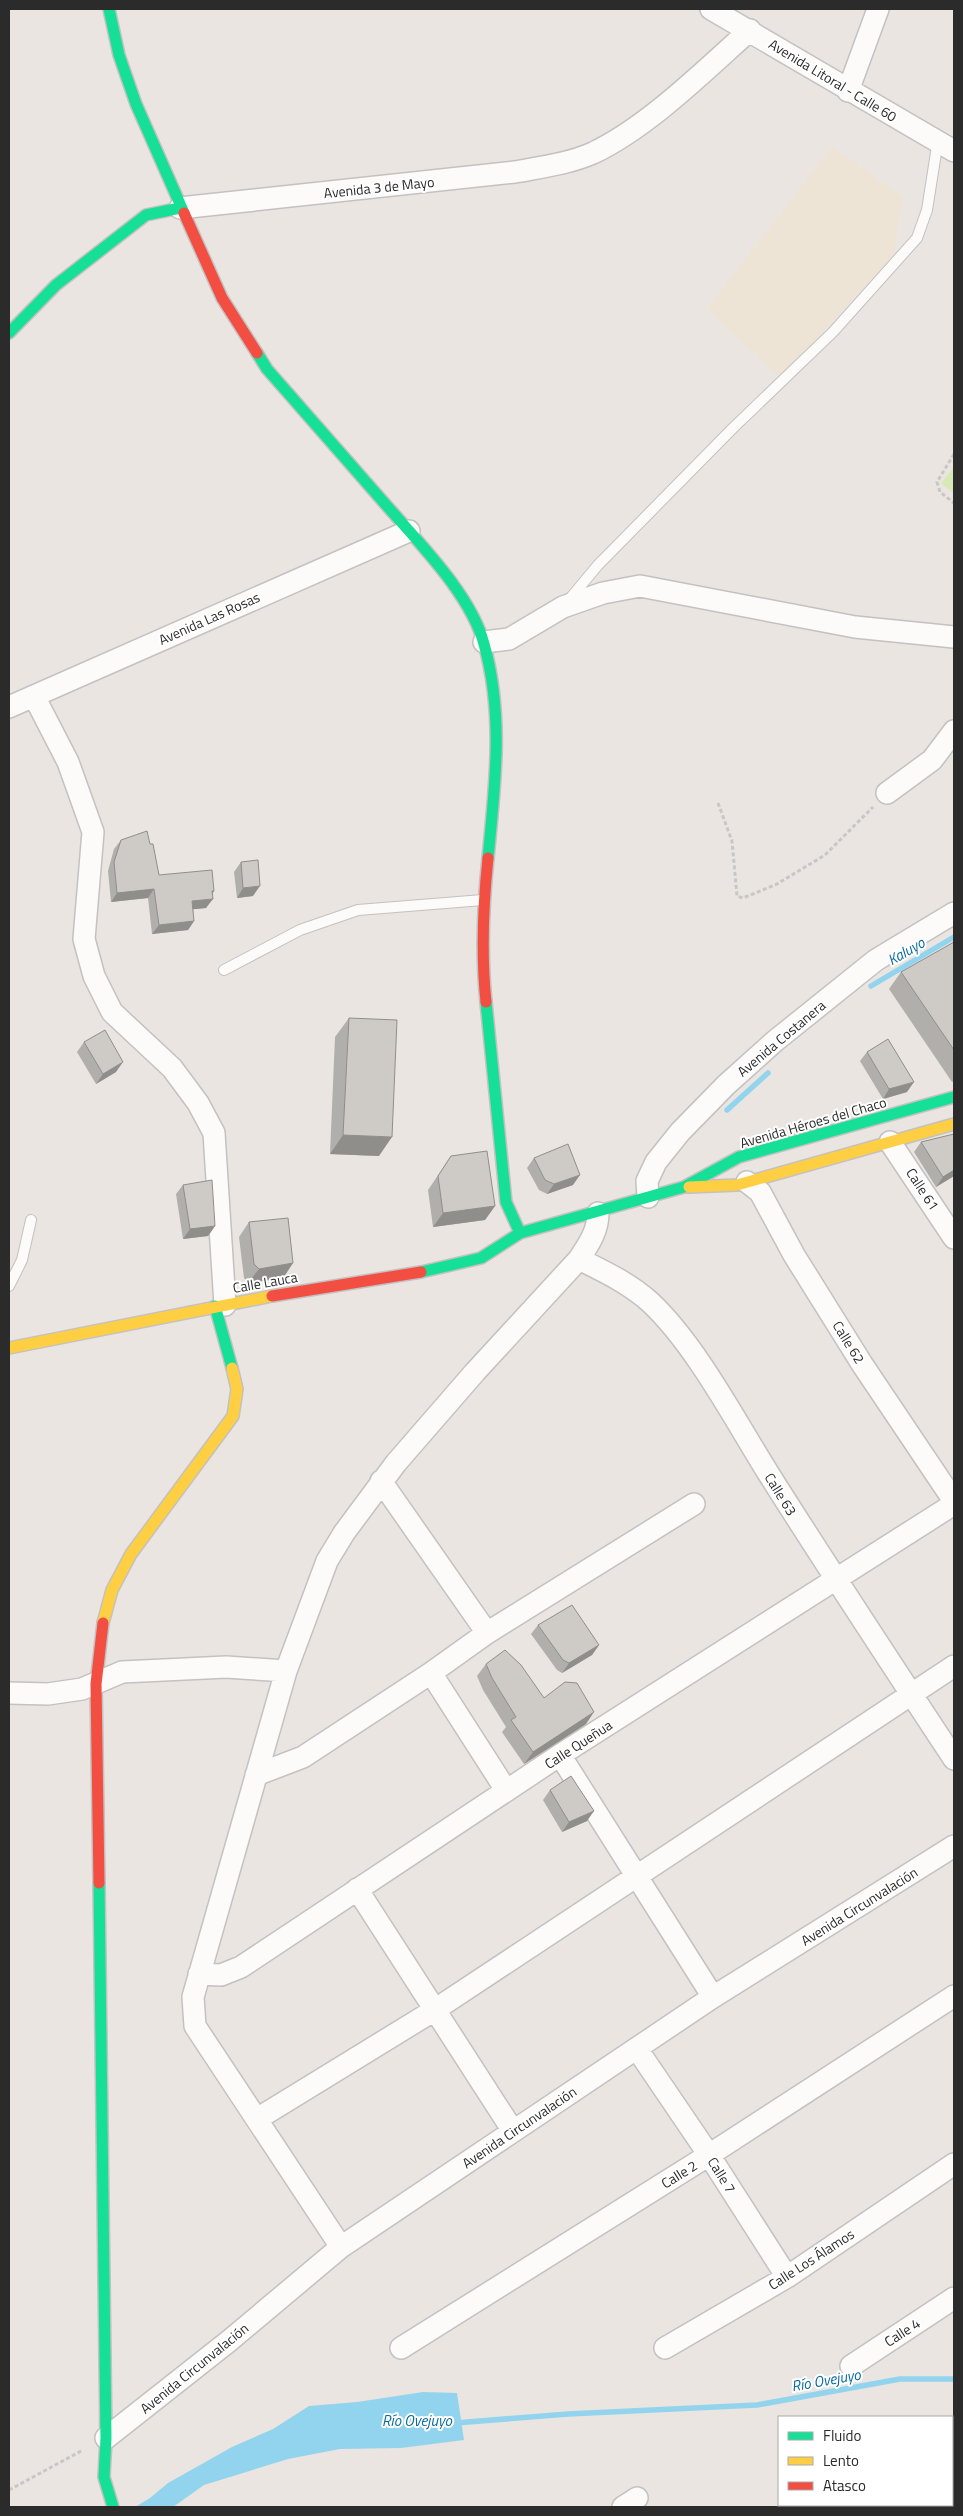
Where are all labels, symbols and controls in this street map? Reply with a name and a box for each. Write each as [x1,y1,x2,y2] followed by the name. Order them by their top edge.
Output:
[765,33,901,127] street label: Avenida Litoral - Calle 60
[323,171,435,203] street label: Avenida 3 de Mayo
[155,586,263,650] street label: Avenida Las Rosas
[883,931,929,971] water label: Kaluyo
[732,995,830,1081] street label: Avenida Costanera
[737,1091,889,1153] street label: Avenida Héroes del Chaco
[901,1164,945,1214] street label: Calle 61
[231,1266,299,1298] street label: Calle Lauca
[828,1317,870,1367] street label: Calle 62
[760,1469,802,1519] street label: Calle 63
[540,1714,616,1774] street label: Calle Queñua
[797,1862,921,1950] street label: Avenida Circunvalación
[457,2081,581,2173] street label: Avenida Circunvalación
[703,2153,741,2197] street label: Calle 7
[657,2155,701,2193] street label: Calle 2
[764,2223,858,2295] street label: Calle Los Álamos
[880,2312,924,2351] street label: Calle 4
[135,2318,253,2418] street label: Avenida Circunvalación
[790,2363,863,2397] water label: Río Ovejuyo
[382,2409,452,2432] water label: Río Ovejuyo
[778,2416,953,2506] legend
[823,2424,862,2447] text: Fluido
[823,2449,859,2472] text: Lento
[823,2474,866,2497] text: Atasco

